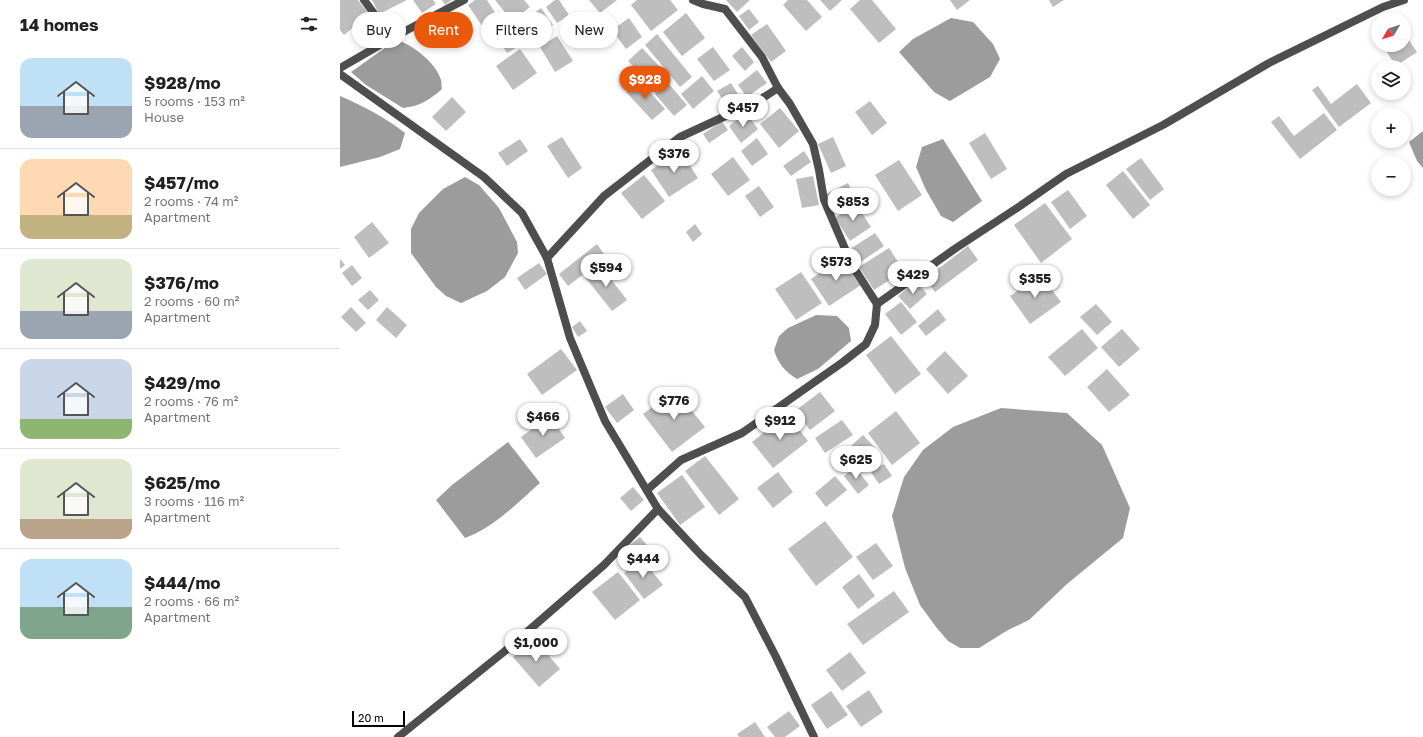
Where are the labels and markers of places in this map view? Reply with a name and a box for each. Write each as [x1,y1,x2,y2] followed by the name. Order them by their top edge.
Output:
[621,66,669,100] pin: $928
[719,94,767,128] pin: $457
[650,140,698,174] pin: $376
[829,188,877,222] pin: $853
[812,248,860,282] pin: $573
[582,254,630,288] pin: $594
[889,261,937,295] pin: $429
[1011,265,1059,299] pin: $355
[650,387,698,421] pin: $776
[519,403,567,437] pin: $466
[756,407,804,441] pin: $912
[832,446,880,480] pin: $625
[619,545,667,579] pin: $444
[503,629,569,663] pin: $1,000

